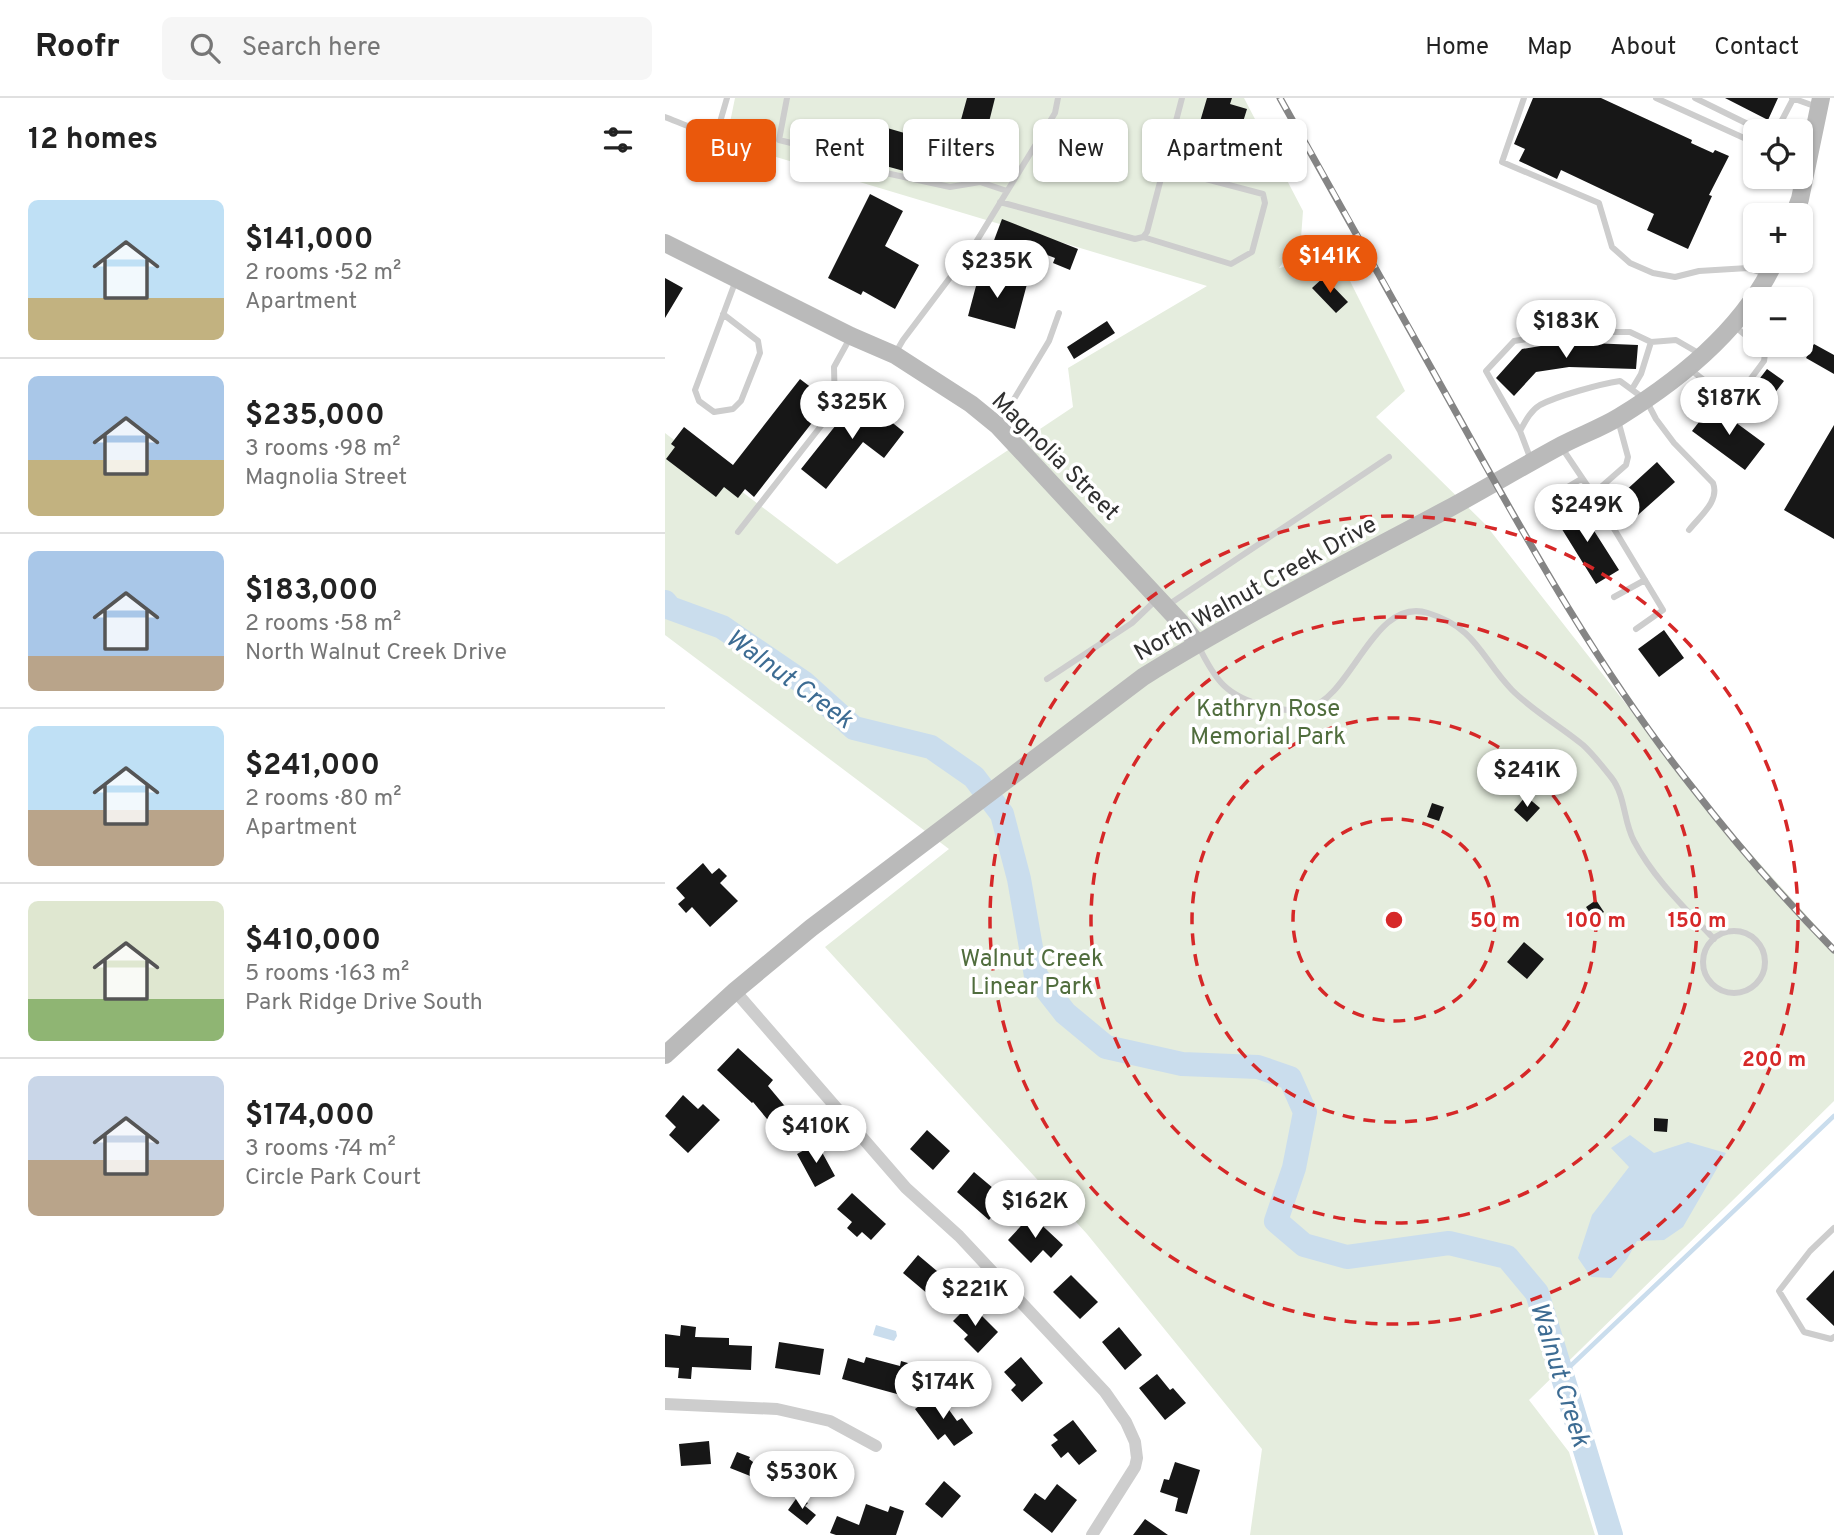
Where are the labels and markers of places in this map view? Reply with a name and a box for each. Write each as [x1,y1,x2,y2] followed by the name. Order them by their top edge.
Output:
[1281,236,1379,295] pin: $141K
[948,240,1046,300] pin: $235K
[1517,300,1615,360] pin: $183K
[1680,378,1778,437] pin: $187K
[803,382,901,441] pin: $325K
[1538,484,1636,544] pin: $249K
[1478,750,1576,809] pin: $241K
[1382,908,1406,932] centre of rings
[767,1105,865,1165] pin: $410K
[986,1180,1084,1240] pin: $162K
[926,1268,1024,1328] pin: $221K
[894,1362,992,1421] pin: $174K
[753,1452,851,1511] pin: $530K

